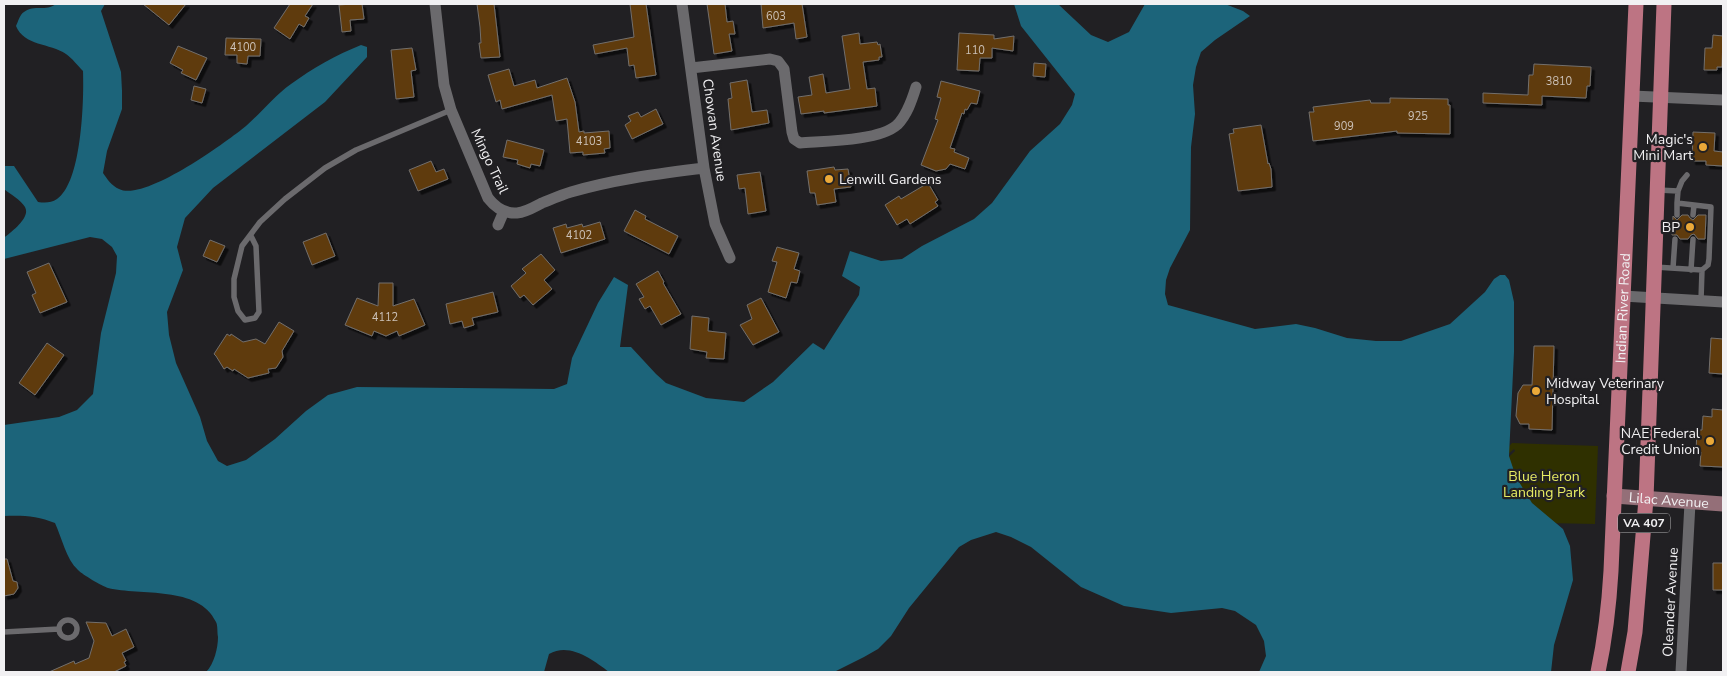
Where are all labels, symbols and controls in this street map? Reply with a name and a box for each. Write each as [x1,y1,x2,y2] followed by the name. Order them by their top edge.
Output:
[766,9,786,24] house number: 603
[230,40,257,55] house number: 4100
[965,43,985,58] house number: 110
[1546,74,1573,89] house number: 3810
[698,78,731,183] street label: Chowan Avenue
[1408,109,1428,124] house number: 925
[1334,119,1354,134] house number: 909
[466,126,513,198] street label: Mingo Trail
[1633,130,1693,165] place label: Magic's Mini Mart
[576,134,602,149] house number: 4103
[1697,141,1709,153] marker: Magic's Mini Mart
[839,170,942,189] place label: Lenwill Gardens
[823,173,835,185] marker: Lenwill Gardens
[1662,218,1680,237] place label: BP
[1684,221,1696,233] marker: BP
[566,228,592,243] house number: 4102
[1611,253,1635,364] street label: Indian River Road
[372,310,398,325] house number: 4112
[1546,374,1665,409] place label: Midway Veterinary Hospital
[1530,385,1542,397] marker: Midway Veterinary Hospital
[1621,424,1701,459] place label: NAE Federal Credit Union
[1704,435,1716,447] marker: NAE Federal Credit Union
[1503,467,1586,502] park label: Blue Heron Landing Park
[1628,488,1710,513] street label: Lilac Avenue
[1618,514,1670,532] road number: VA 407
[1658,547,1683,657] street label: Oleander Avenue

